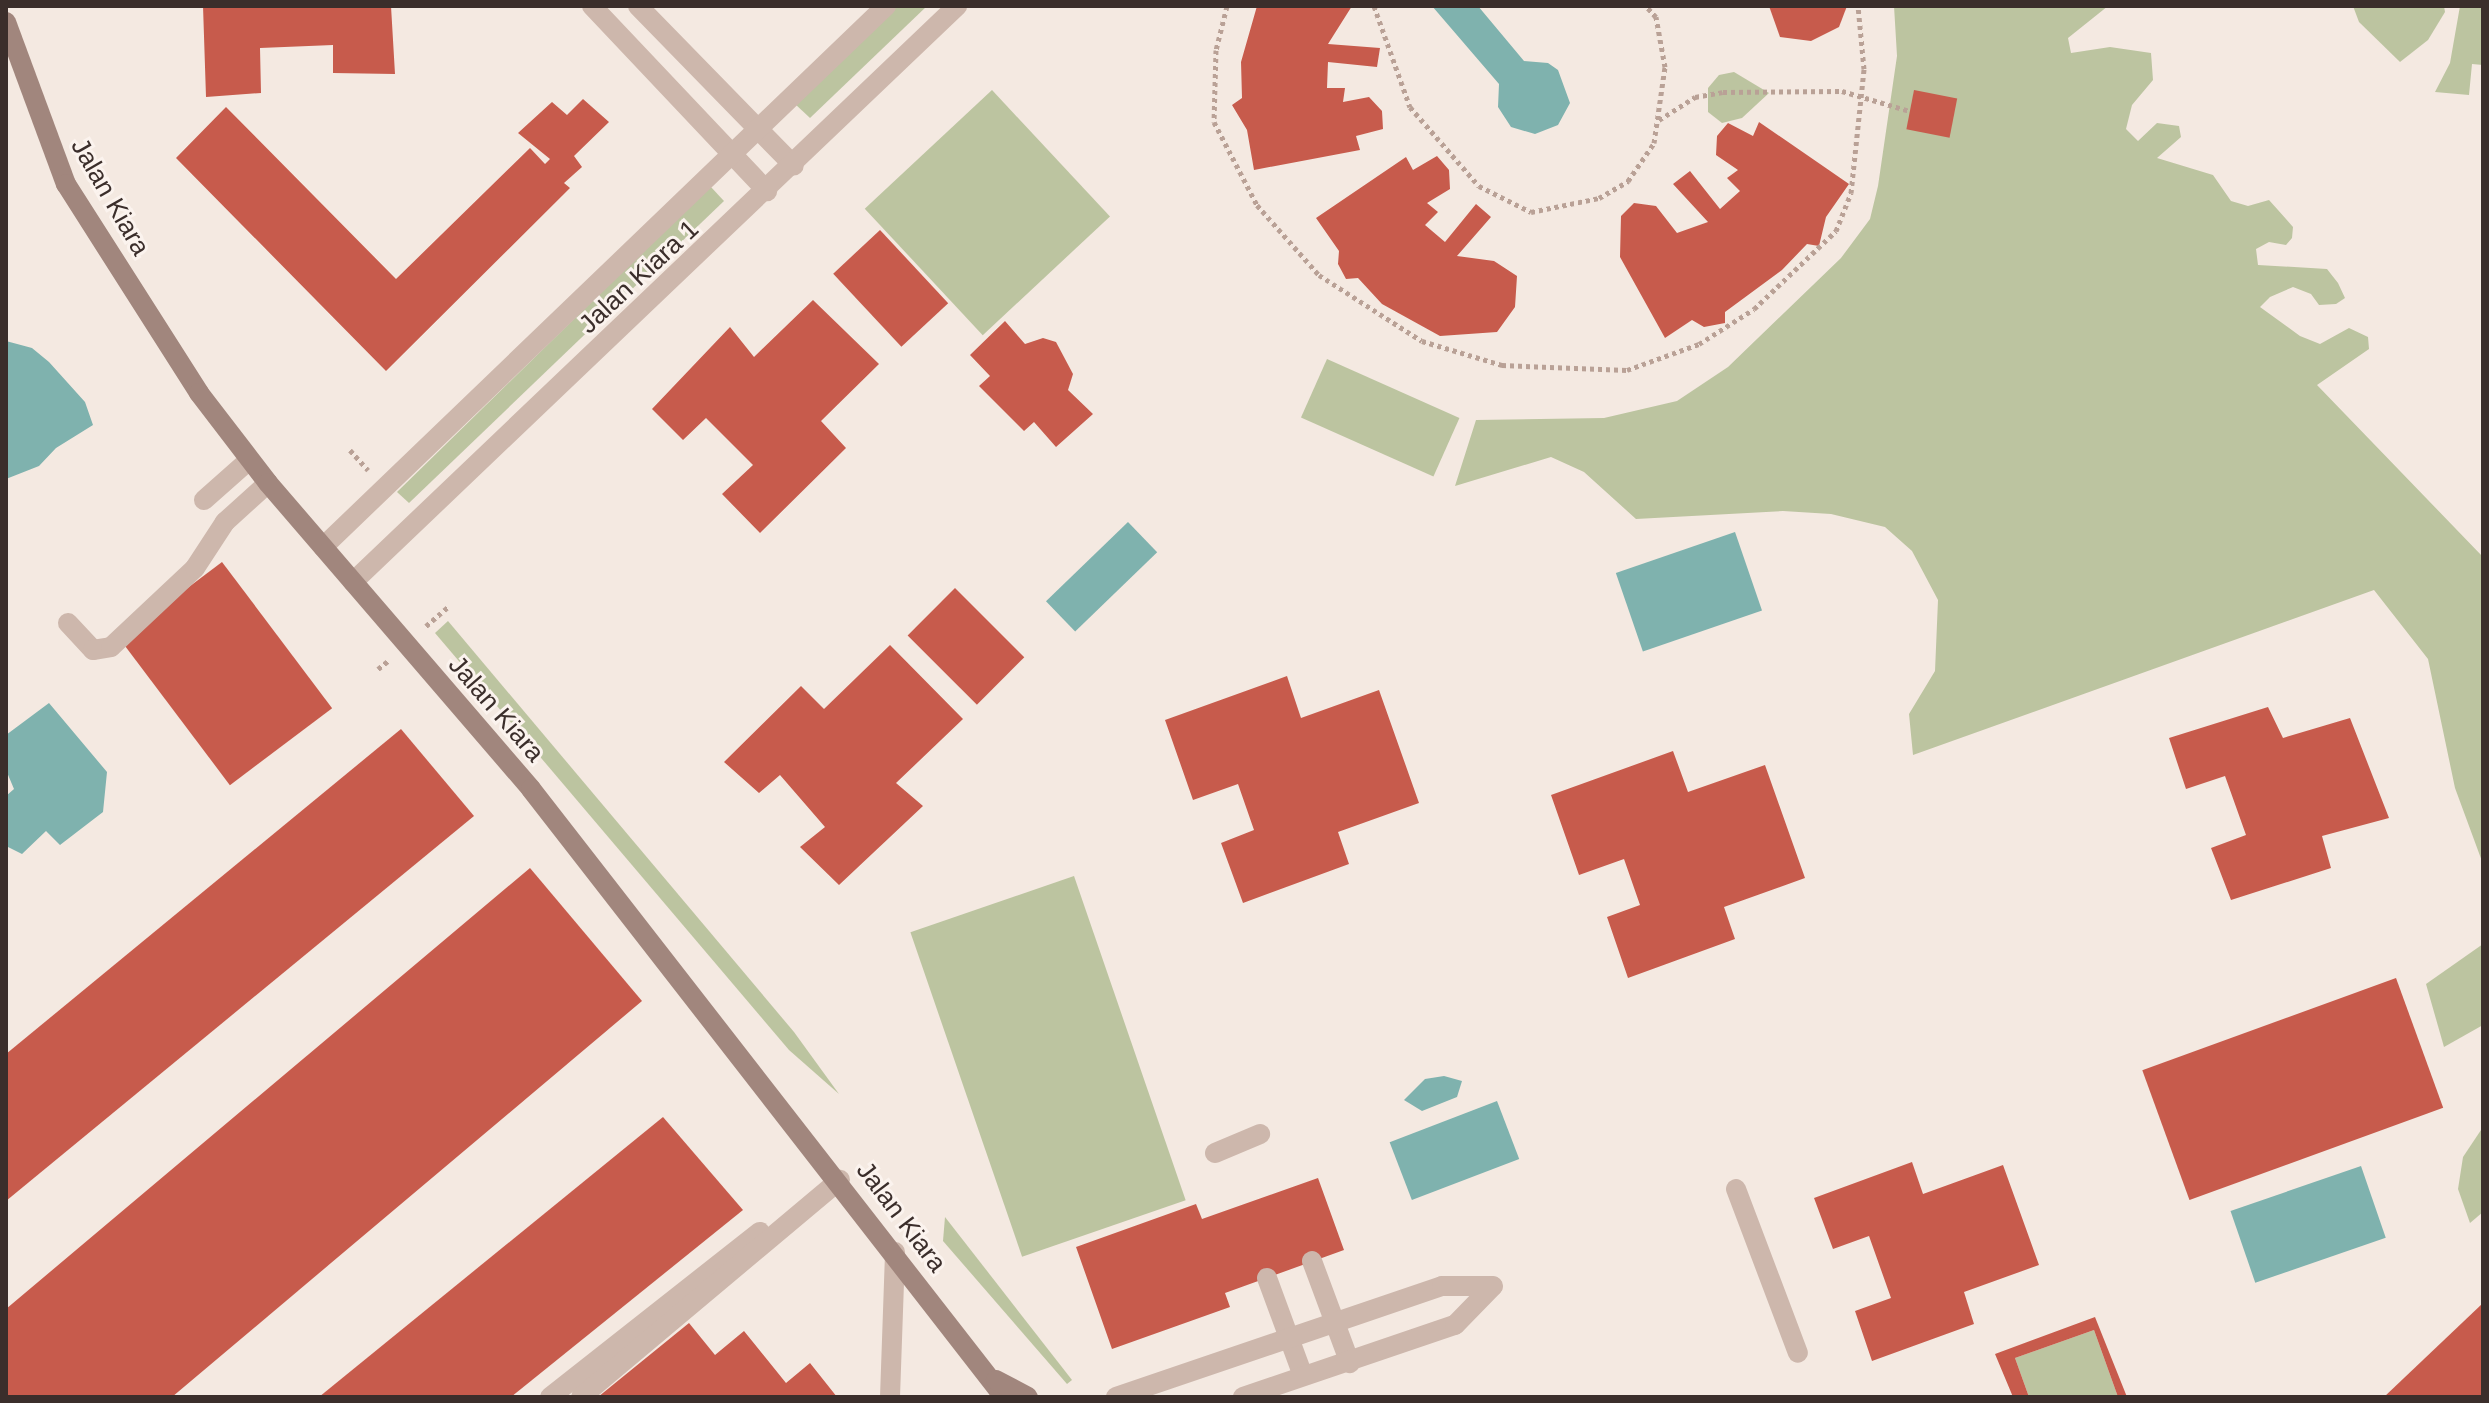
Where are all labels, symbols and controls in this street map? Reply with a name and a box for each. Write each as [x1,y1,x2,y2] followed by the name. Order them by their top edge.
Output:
[64,133,156,261] street label: Jalan Kiara
[573,214,705,340] street label: Jalan Kiara 1
[442,650,550,768] street label: Jalan Kiara
[849,1156,953,1278] street label: Jalan Kiara

